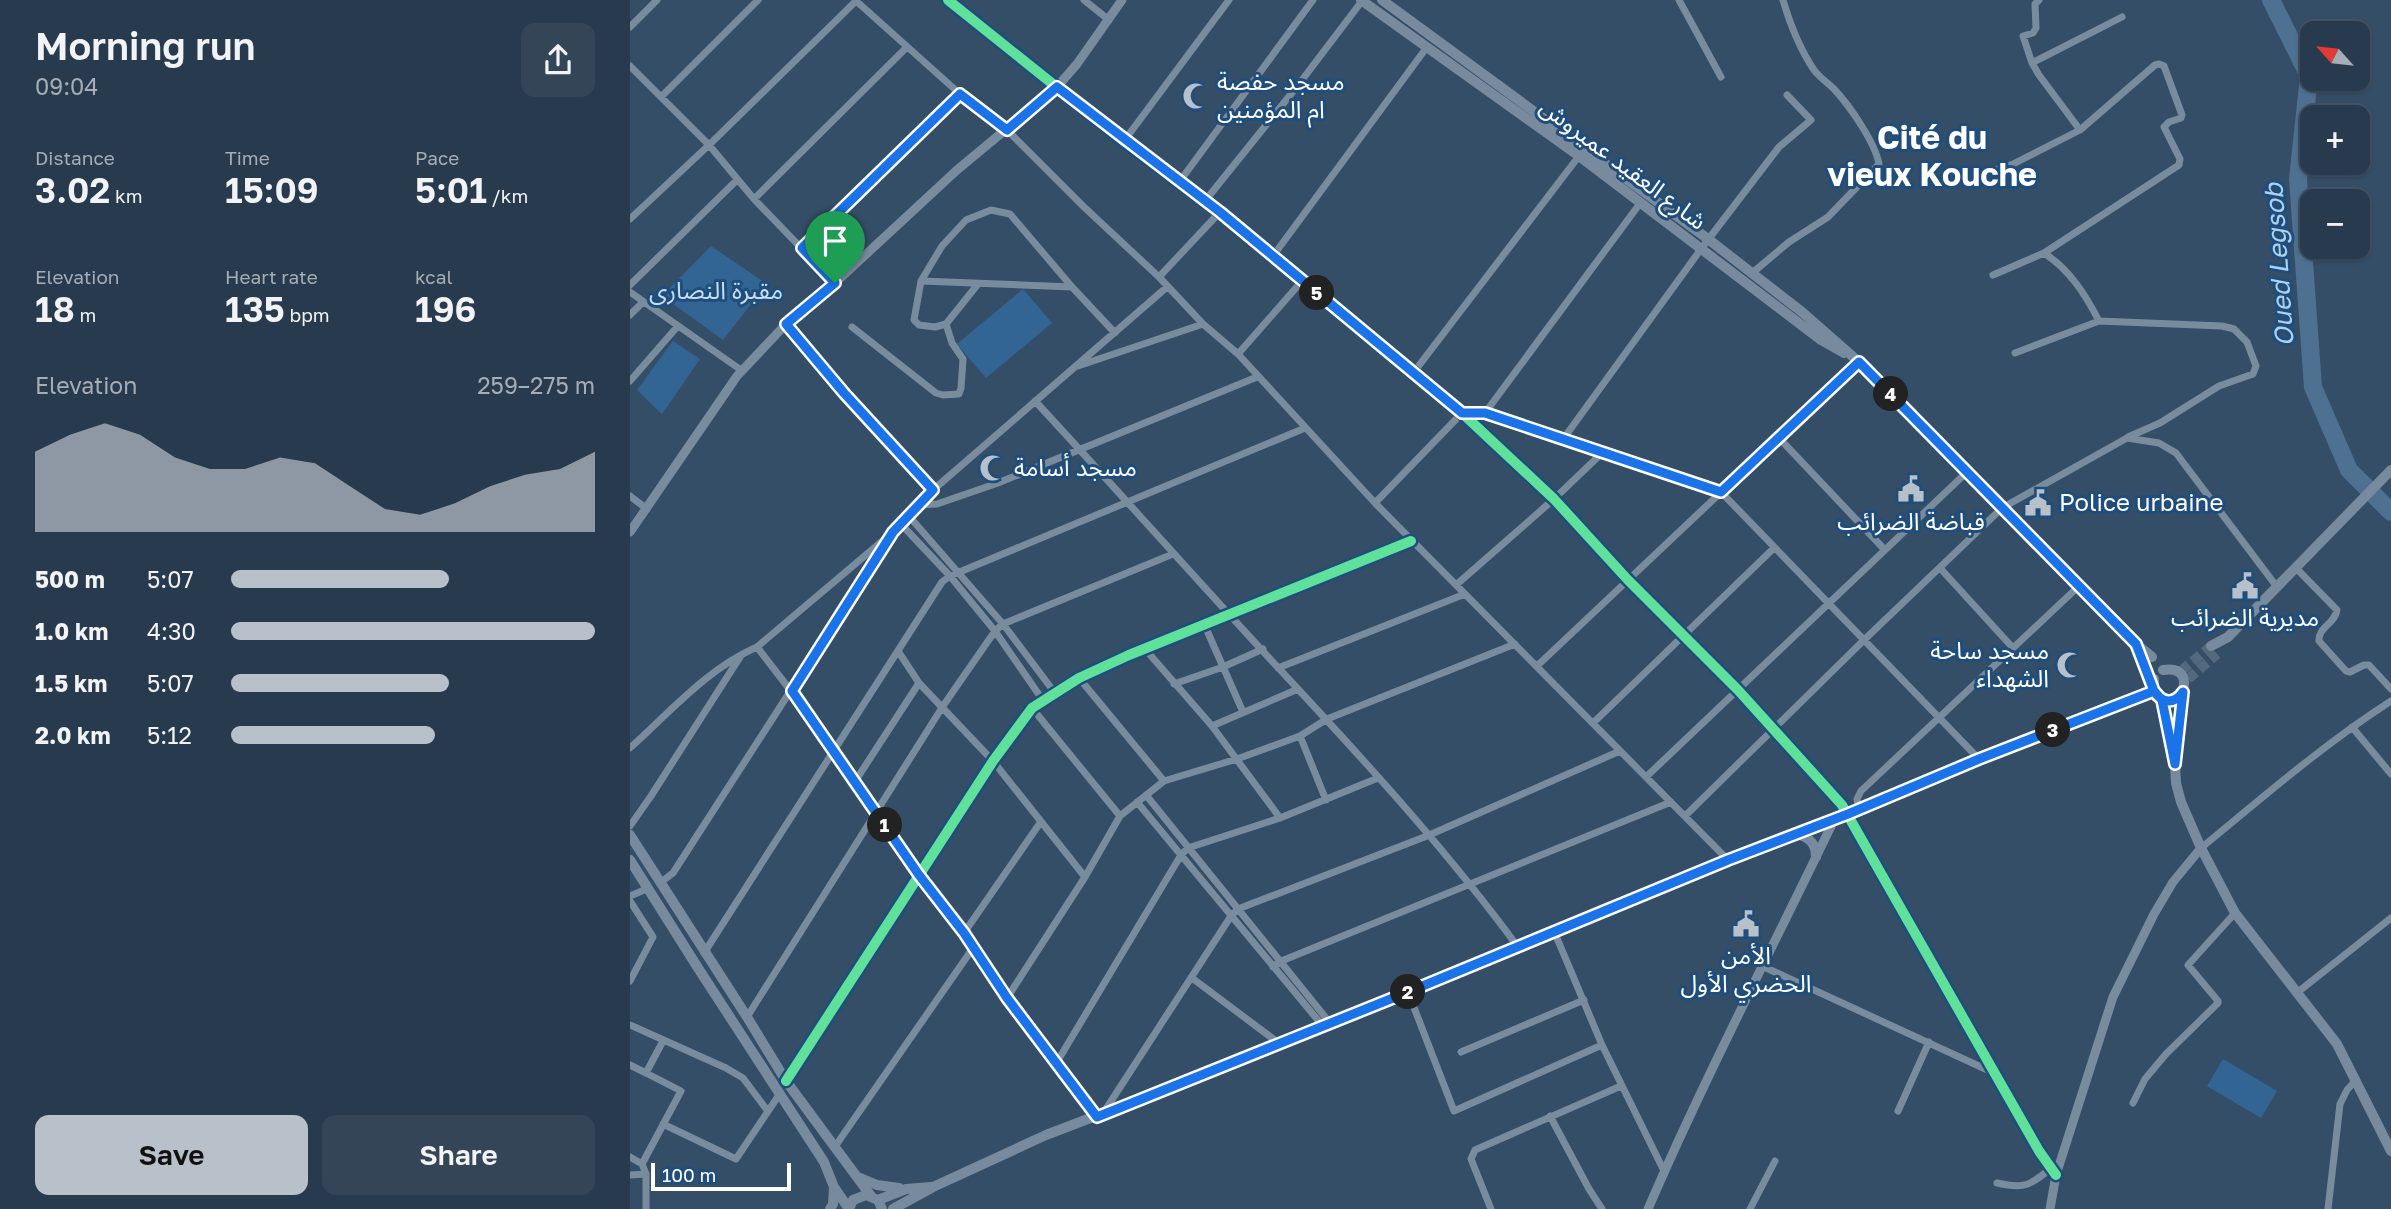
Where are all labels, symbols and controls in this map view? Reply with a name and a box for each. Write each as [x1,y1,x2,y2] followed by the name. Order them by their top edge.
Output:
[2300,21,2370,91] north arrow
[2300,21,2370,259] map controls
[35,23,256,68] text: Morning run
[521,23,595,97] button: share
[1217,66,1345,128] place label: مسجد حفصة ام المؤمنين
[35,72,98,100] text: 09:04
[1181,81,1211,111] mosque icon: مسجد حفصة ام المؤمنين
[1533,91,1713,238] street label: شارع العقيد عميروش
[2300,105,2370,175] button: +
[1827,118,2037,193] district label: Cité du vieux Kouche
[35,146,115,169] text: Distance
[225,146,270,169] text: Time
[415,146,459,169] text: Pace
[35,169,110,211] text: 3.02
[225,169,319,211] text: 15:09
[415,169,487,211] text: 5:01
[2257,180,2300,348] water label: Oued Legsob
[110,184,143,207] text: km
[487,184,528,207] text: /km
[2300,189,2370,259] button: −
[805,211,865,283] pin
[816,222,854,260] icon: arrive
[35,265,120,288] text: Elevation
[225,265,318,288] text: Heart rate
[415,265,453,288] text: kcal
[649,275,783,305] park label: مقبرة النصارى
[1300,276,1334,310] pin: 5
[1311,281,1322,304] text: 5
[35,288,75,330] text: 18
[225,288,285,330] text: 135
[415,288,476,330] text: 196
[75,303,96,326] text: m
[285,303,330,326] text: bpm
[35,371,137,399] text: Elevation
[477,371,595,399] text: 259–275 m
[1874,376,1908,412] pin: 4
[1885,382,1896,405] text: 4
[1014,452,1137,481] place label: مسجد أسامة
[978,453,1008,483] mosque icon: مسجد أسامة
[1896,474,1926,504] public building icon: قباضة الضرائب
[2059,487,2223,516] place label: Police urbaine
[2023,488,2053,518] public building icon: Police urbaine
[1837,506,1985,536] place label: قباضة الضرائب
[35,565,105,593] text: 500 m
[147,565,194,593] text: 5:07
[2230,571,2260,601] public building icon: مديرية الضرائب
[2171,602,2319,632] place label: مديرية الضرائب
[35,617,108,645] text: 1.0 km
[147,617,196,645] text: 4:30
[1930,635,2049,692] place label: مسجد ساحة الشهداء
[2055,650,2085,680] mosque icon: مسجد ساحة الشهداء
[35,669,107,697] text: 1.5 km
[147,669,194,697] text: 5:07
[2036,712,2070,748] pin: 3
[2047,718,2058,741] text: 3
[35,721,111,749] text: 2.0 km
[147,721,192,749] text: 5:12
[868,808,902,842] pin: 1
[880,813,889,836] text: 1
[1731,909,1761,939] public building icon: الأمن الحضري الأول
[1681,940,1811,1003] place label: الأمن الحضري الأول
[1390,974,1426,1010] pin: 2
[1402,980,1413,1003] text: 2
[35,1115,308,1195] button: Save
[322,1115,595,1195] button: Share
[651,1160,791,1192] scale bar
[662,1163,716,1186] text: 100 m

